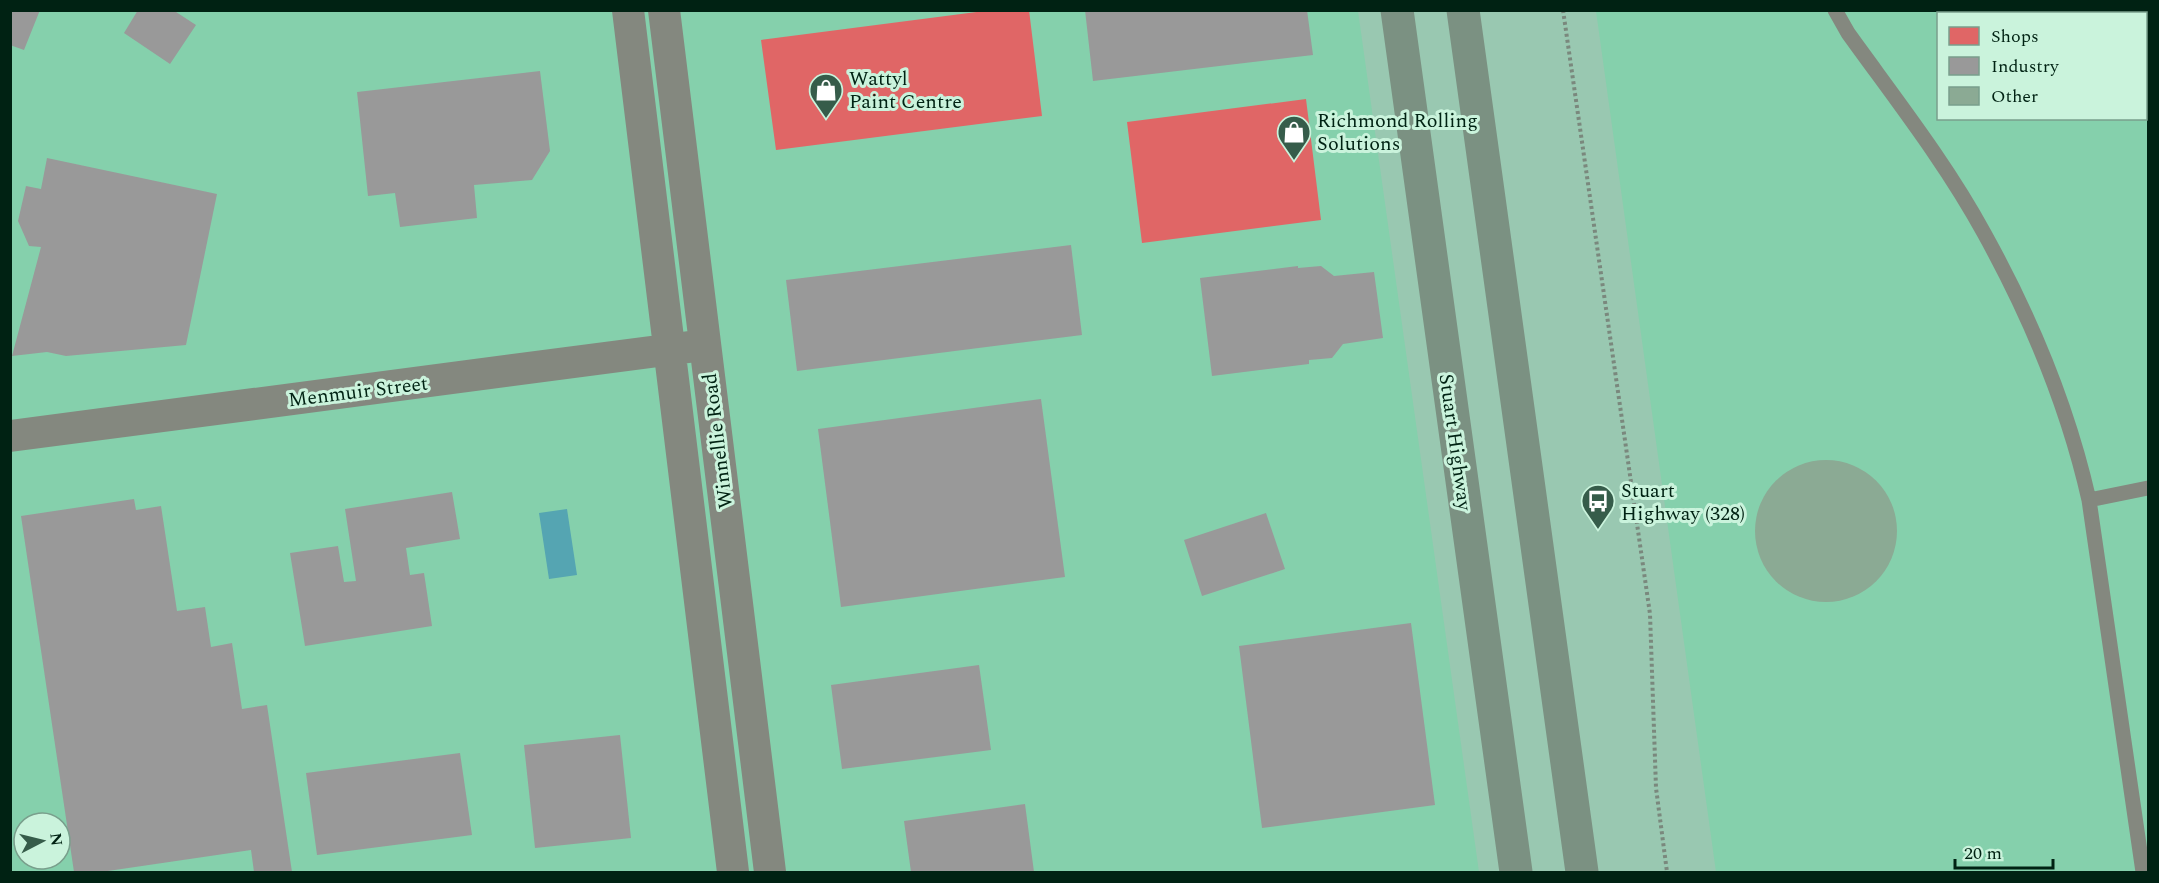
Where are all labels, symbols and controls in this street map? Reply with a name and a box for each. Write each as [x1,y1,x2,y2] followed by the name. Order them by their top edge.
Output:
[1937,12,2147,120] legend
[1991,23,2039,50] text: Shops
[1991,53,2060,80] text: Industry
[849,64,962,117] place label: Wattyl Paint Centre
[808,72,844,119] shop icon: Wattyl Paint Centre
[1991,83,2038,110] text: Other
[1317,106,1478,159] place label: Richmond Rolling Solutions
[1276,114,1312,161] shop icon: Richmond Rolling Solutions
[287,369,430,415] street label: Menmuir Street
[695,371,741,510] street label: Winnellie Road
[1431,372,1480,514] street label: Stuart Highway
[1621,476,1745,529] place label: Stuart Highway (328)
[1580,483,1616,530] bus stop icon: Stuart Highway (328)
[12,811,72,871] north arrow
[43,831,69,847] text: N
[1955,832,2052,870] scale bar
[1964,840,2002,867] text: 20 m

